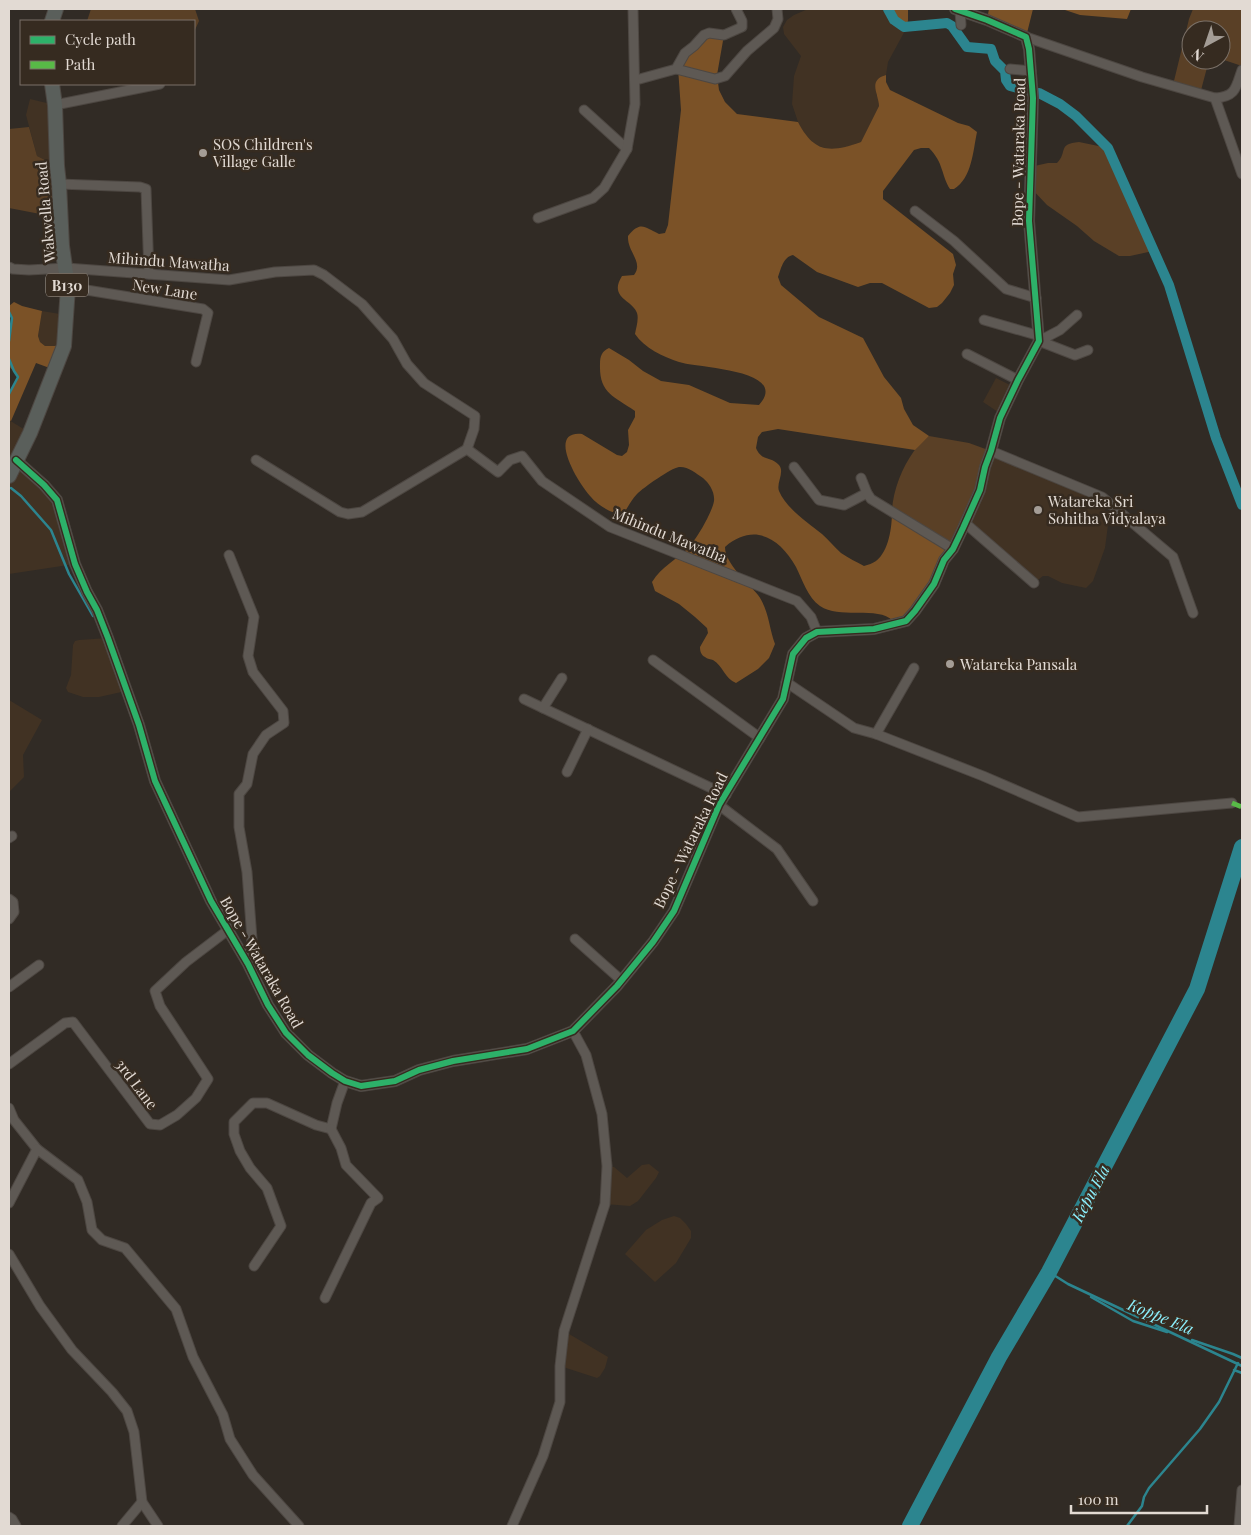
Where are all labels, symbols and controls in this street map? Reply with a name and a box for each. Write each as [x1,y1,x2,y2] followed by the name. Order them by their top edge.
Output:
[20,20,195,85] legend
[1181,20,1231,70] north arrow
[65,29,136,49] text: Cycle path
[1187,45,1207,66] text: N
[65,54,95,74] text: Path
[1007,77,1029,227] street label: Bope - Wataraka Road
[212,134,313,171] place label: SOS Children's Village Galle
[197,147,209,159] marker: SOS Children's Village Galle
[31,160,59,264] street label: Wakwella Road
[108,247,231,275] street label: Mihindu Mawatha
[46,274,88,296] road number: B130
[131,274,199,304] street label: New Lane
[1047,491,1166,528] place label: Watareka Sri Sohitha Vidyalaya
[610,503,731,567] street label: Mihindu Mawatha
[1032,504,1044,516] marker: Watareka Sri Sohitha Vidyalaya
[959,654,1078,674] place label: Watareka Pansala
[944,658,956,670] marker: Watareka Pansala
[648,768,732,911] street label: Bope - Wataraka Road
[216,893,308,1032] street label: Bope - Wataraka Road
[111,1055,163,1113] street label: 3rd Lane
[1066,1161,1114,1226] water label: Kepu Ela
[1124,1293,1197,1339] water label: Koppe Ela
[1071,1482,1207,1514] scale bar
[1078,1489,1119,1509] text: 100 m

